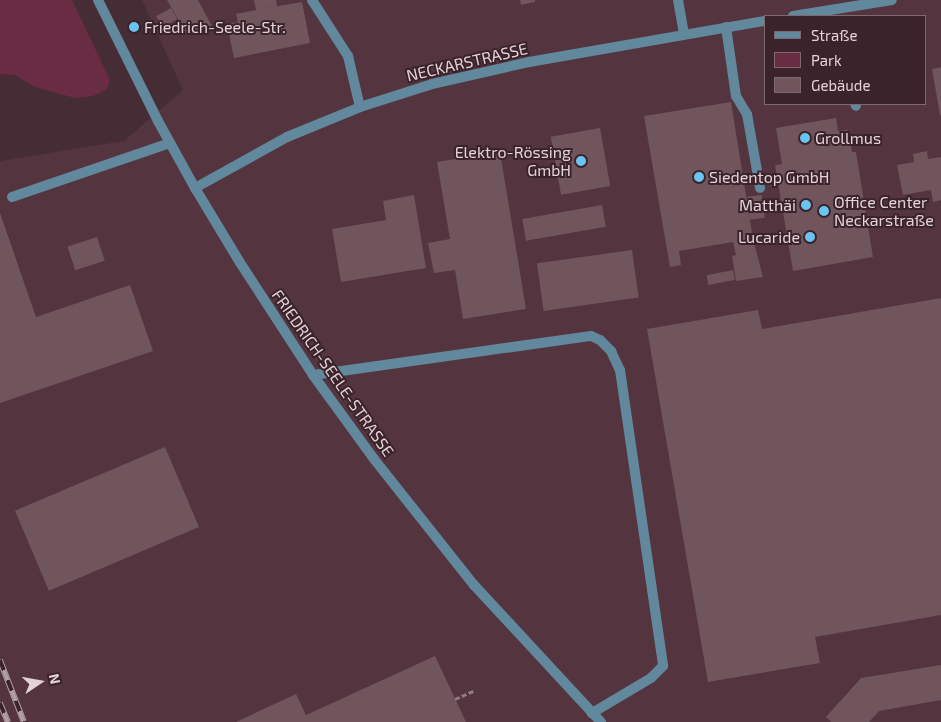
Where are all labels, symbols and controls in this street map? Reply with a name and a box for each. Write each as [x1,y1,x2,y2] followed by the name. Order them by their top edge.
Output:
[764,15,926,105] legend
[144,17,286,37] place label: Friedrich-Seele-Str.
[128,21,140,33] marker: Friedrich-Seele-Str.
[811,26,857,44] text: Straße
[405,39,529,85] street label: NECKARSTRASSE
[811,51,842,69] text: Park
[811,76,870,94] text: Gebäude
[815,128,881,148] place label: Grollmus
[799,132,811,144] marker: Grollmus
[455,142,571,180] place label: Elektro-Rössing GmbH
[575,155,587,167] marker: Elektro-Rössing GmbH
[709,167,829,187] place label: Siedentop GmbH
[693,171,705,183] marker: Siedentop GmbH
[834,192,934,230] place label: Office Center Neckarstraße
[739,195,796,215] place label: Matthäi
[800,199,812,211] marker: Matthäi
[818,205,830,217] marker: Office Center Neckarstraße
[738,227,800,247] place label: Lucaride
[804,231,816,243] marker: Lucaride
[268,286,398,460] street label: FRIEDRICH-SEELE-STRASSE
[15,657,65,707] north arrow
[46,672,65,685] text: N

